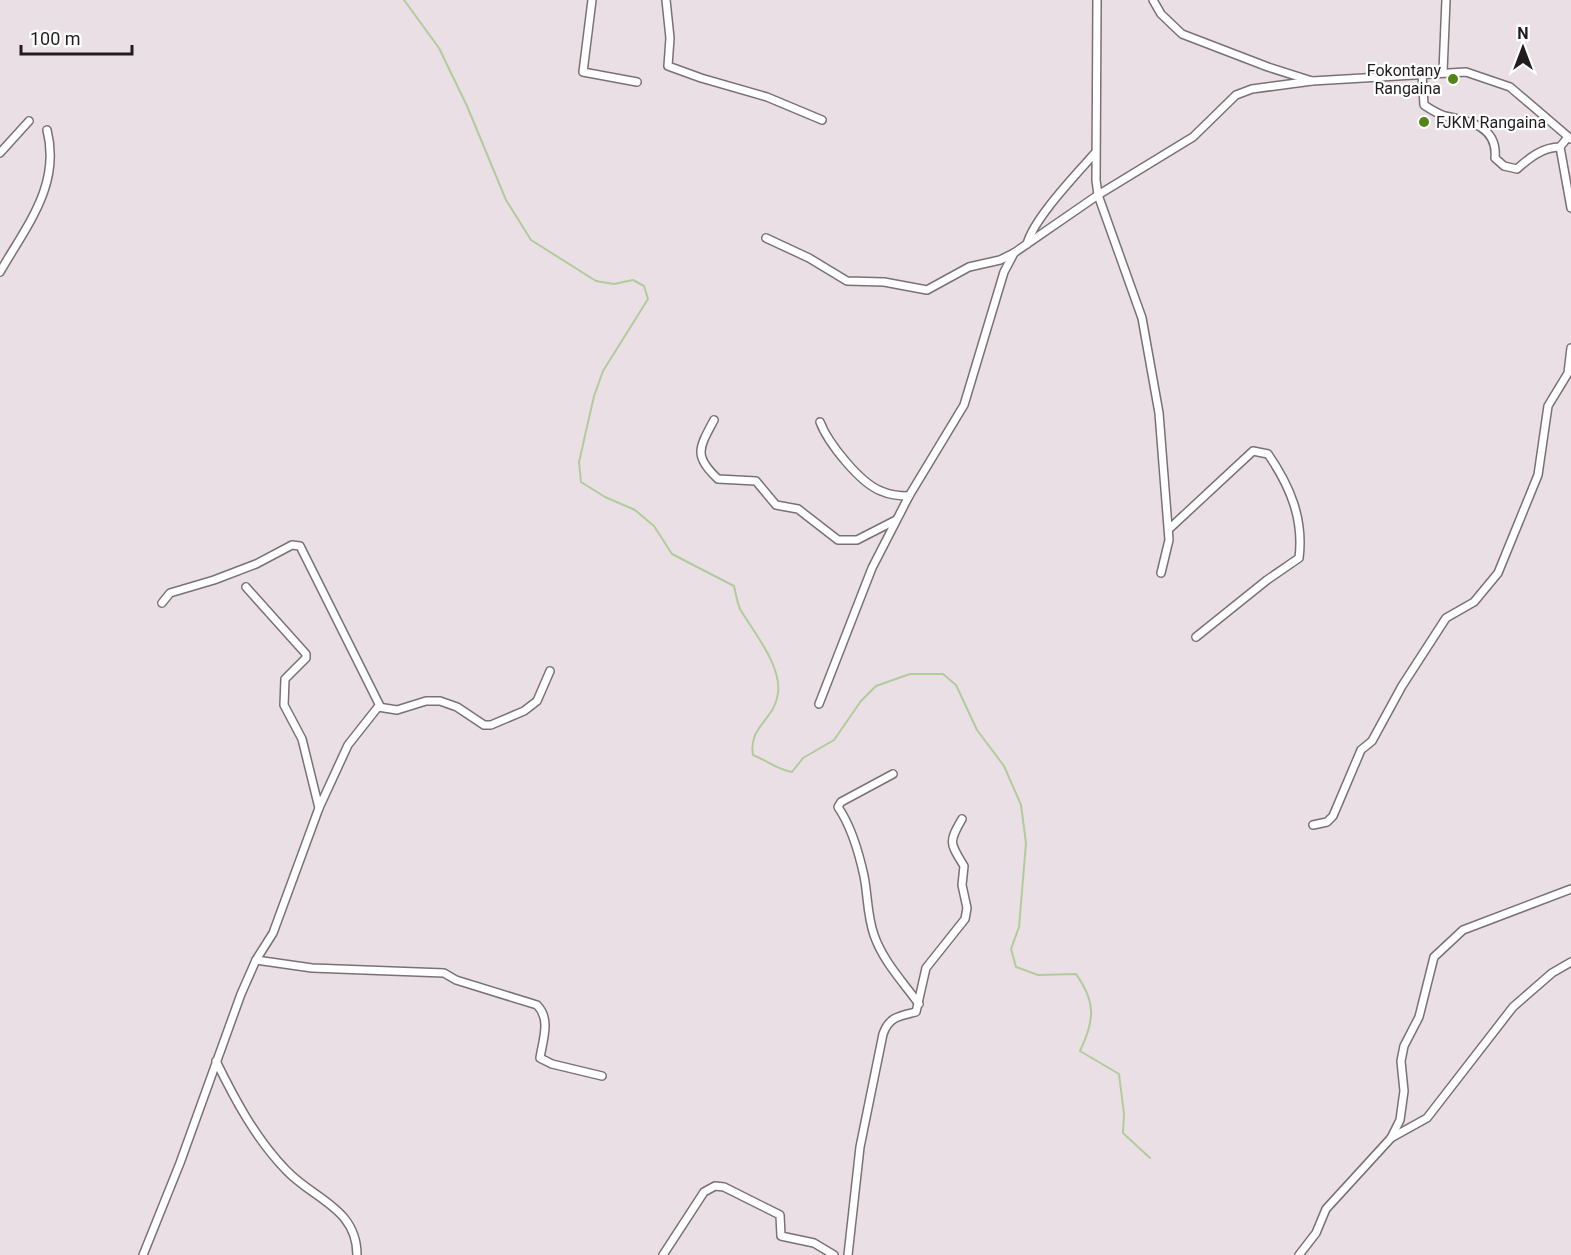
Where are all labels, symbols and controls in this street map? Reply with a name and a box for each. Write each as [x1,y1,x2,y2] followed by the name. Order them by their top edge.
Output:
[21,18,132,56] scale bar
[1493,18,1553,78] north arrow
[1517,24,1529,43] text: N
[30,28,81,49] text: 100 m
[1367,61,1441,98] place label: Fokontany Rangaina
[1446,72,1460,86] marker: Fokontany Rangaina
[1436,113,1546,132] place label: FJKM Rangaina
[1417,115,1431,129] marker: FJKM Rangaina

